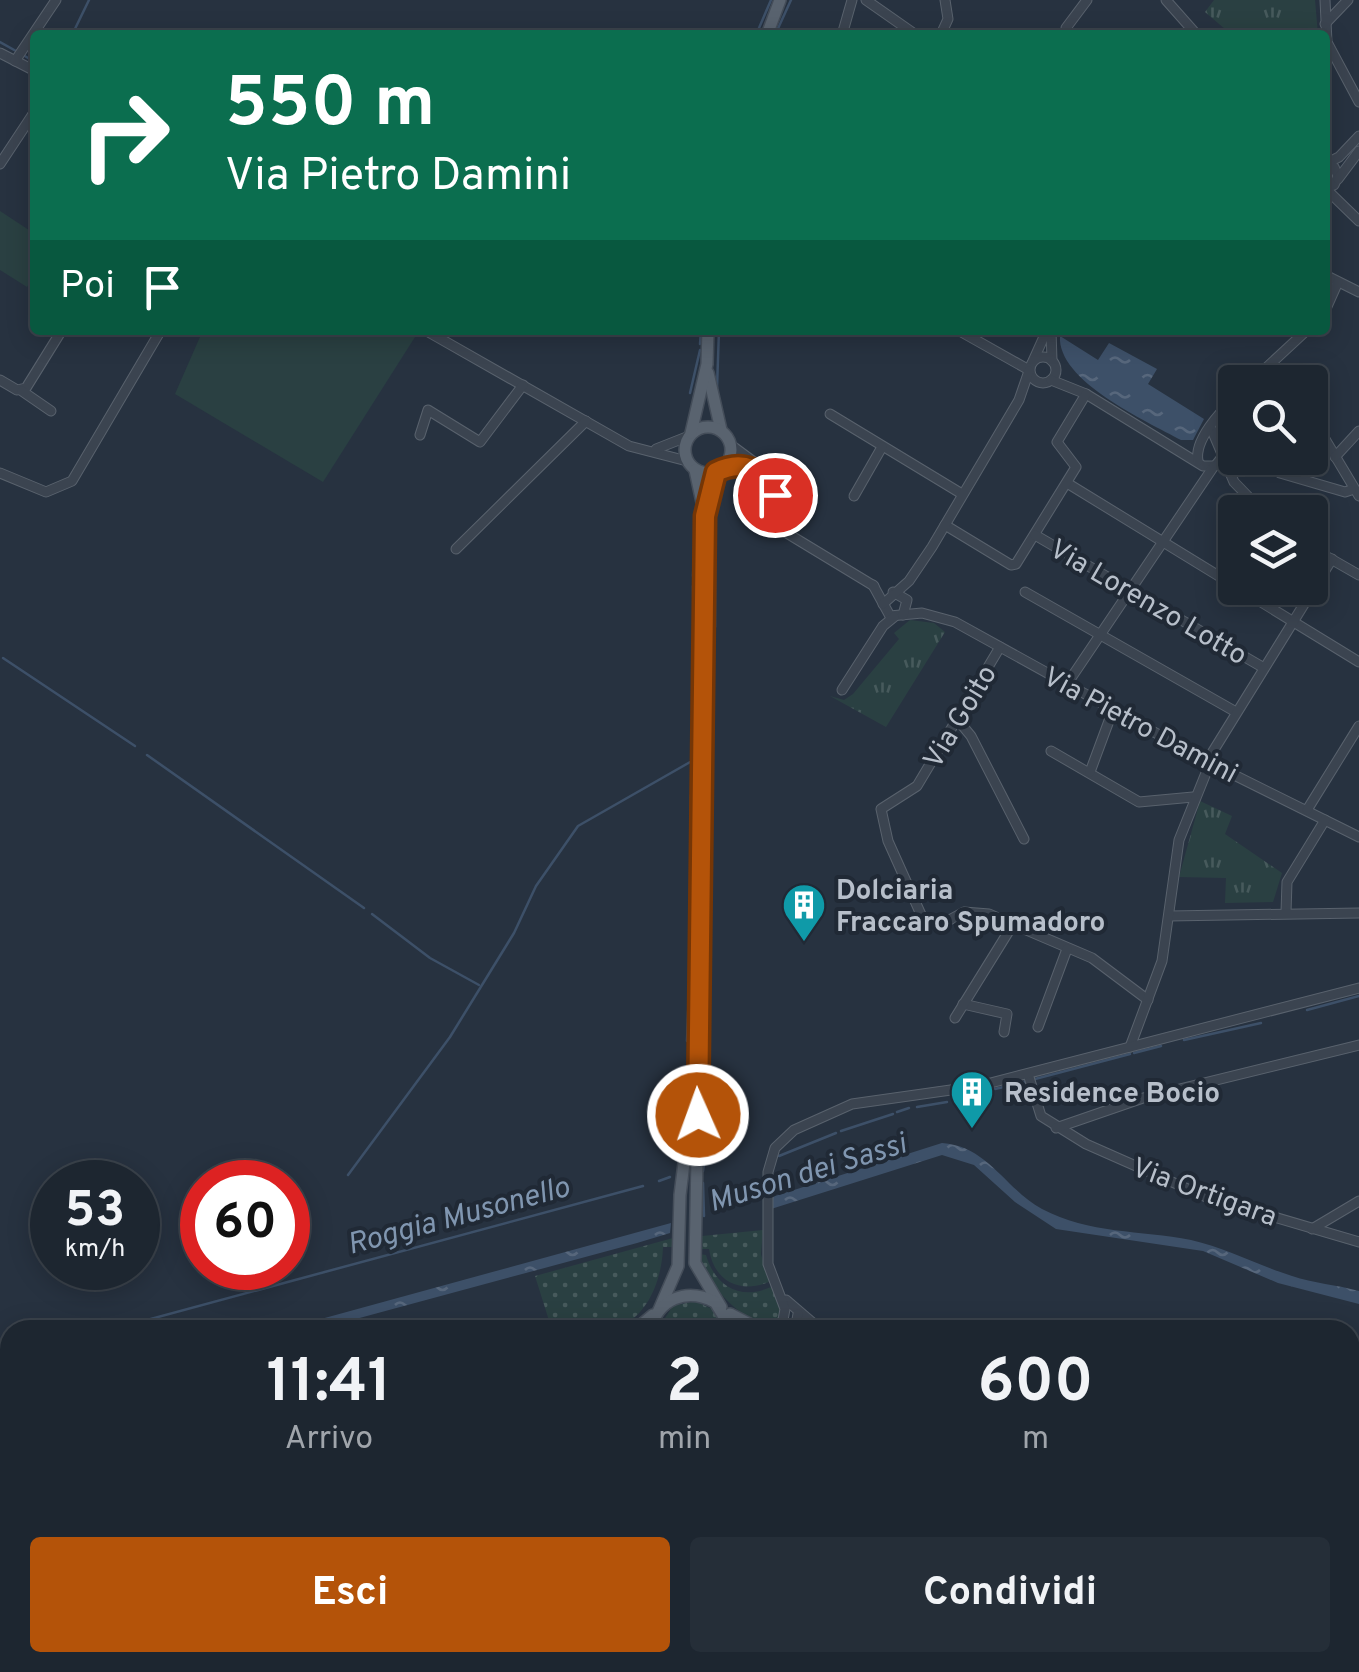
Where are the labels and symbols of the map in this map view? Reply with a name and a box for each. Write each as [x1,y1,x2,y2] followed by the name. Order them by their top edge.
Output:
[733,453,818,538] pin
[1042,532,1253,675] street label: Via Lorenzo Lotto
[917,659,1007,776] street label: Via Goito
[1036,660,1243,793] street label: Via Pietro Damini
[836,874,1105,942] place label: Dolciaria Fraccaro Spumadoro
[781,882,827,943] building icon: Dolciaria Fraccaro Spumadoro
[646,1063,750,1167] position arrow
[949,1069,995,1130] building icon: Residence Bocio
[1004,1077,1220,1113] place label: Residence Bocio
[705,1126,912,1222] water label: Muson dei Sassi
[1126,1151,1281,1237] street label: Via Ortigara
[180,1160,310,1290] speed limit sign: 60
[344,1170,574,1265] water label: Roggia Musonello

